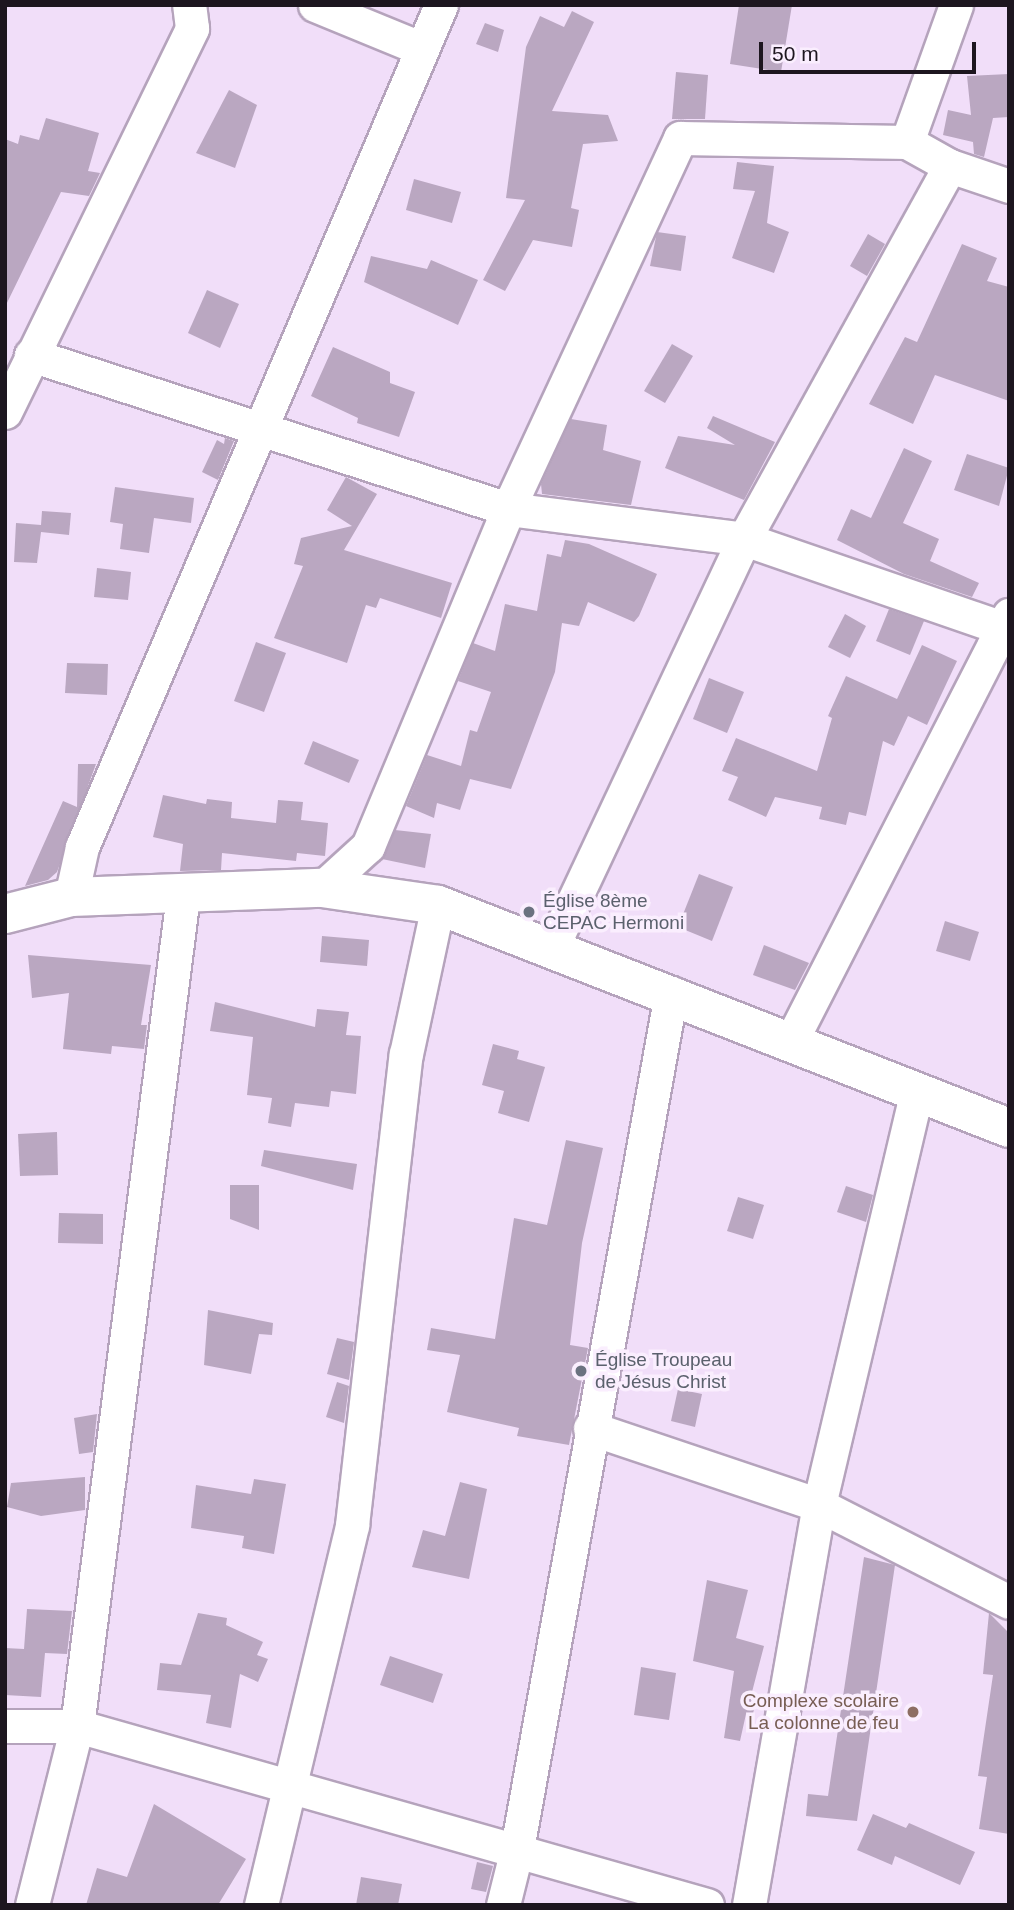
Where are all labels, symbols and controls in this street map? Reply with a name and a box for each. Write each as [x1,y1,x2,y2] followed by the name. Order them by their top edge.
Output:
[762,28,979,72] scale bar
[772,42,819,65] text: 50 m
[543,890,684,934] place label: Église 8ème CEPAC Hermoni
[521,904,537,920] marker: Église 8ème CEPAC Hermoni
[595,1349,733,1393] place label: Église Troupeau de Jésus Christ
[573,1363,589,1379] marker: Église Troupeau de Jésus Christ
[743,1690,899,1734] place label: Complexe scolaire La colonne de feu
[905,1704,921,1720] marker: Complexe scolaire La colonne de feu

